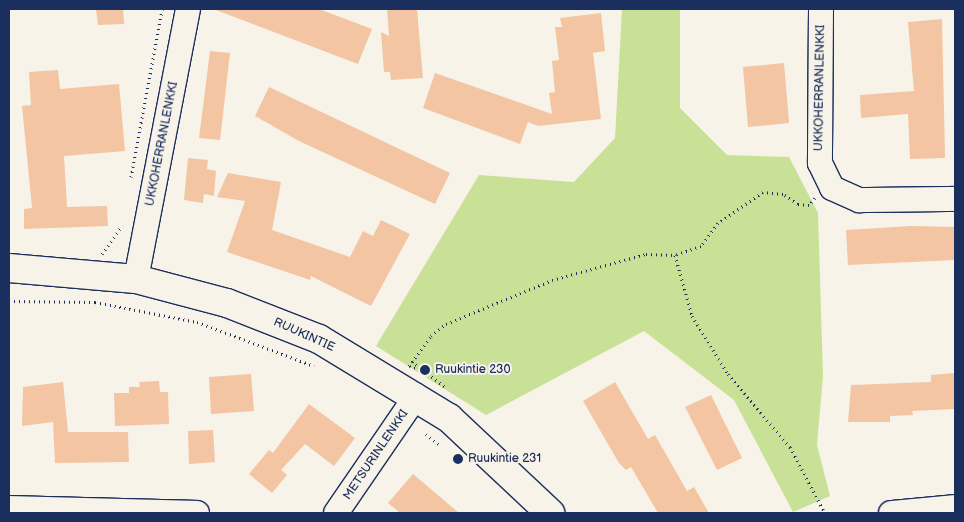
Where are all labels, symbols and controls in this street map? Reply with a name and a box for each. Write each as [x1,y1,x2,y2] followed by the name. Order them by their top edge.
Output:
[812,25,828,151] street label: UKKOHERRANLENKKI
[143,81,181,207] street label: UKKOHERRANLENKKI
[271,315,337,355] street label: RUUKINTIE
[435,363,510,377] place label: Ruukintie 230
[419,364,431,376] marker: Ruukintie 230
[340,407,412,503] street label: METSURINLENKKI
[468,452,541,466] place label: Ruukintie 231
[452,453,464,465] marker: Ruukintie 231

